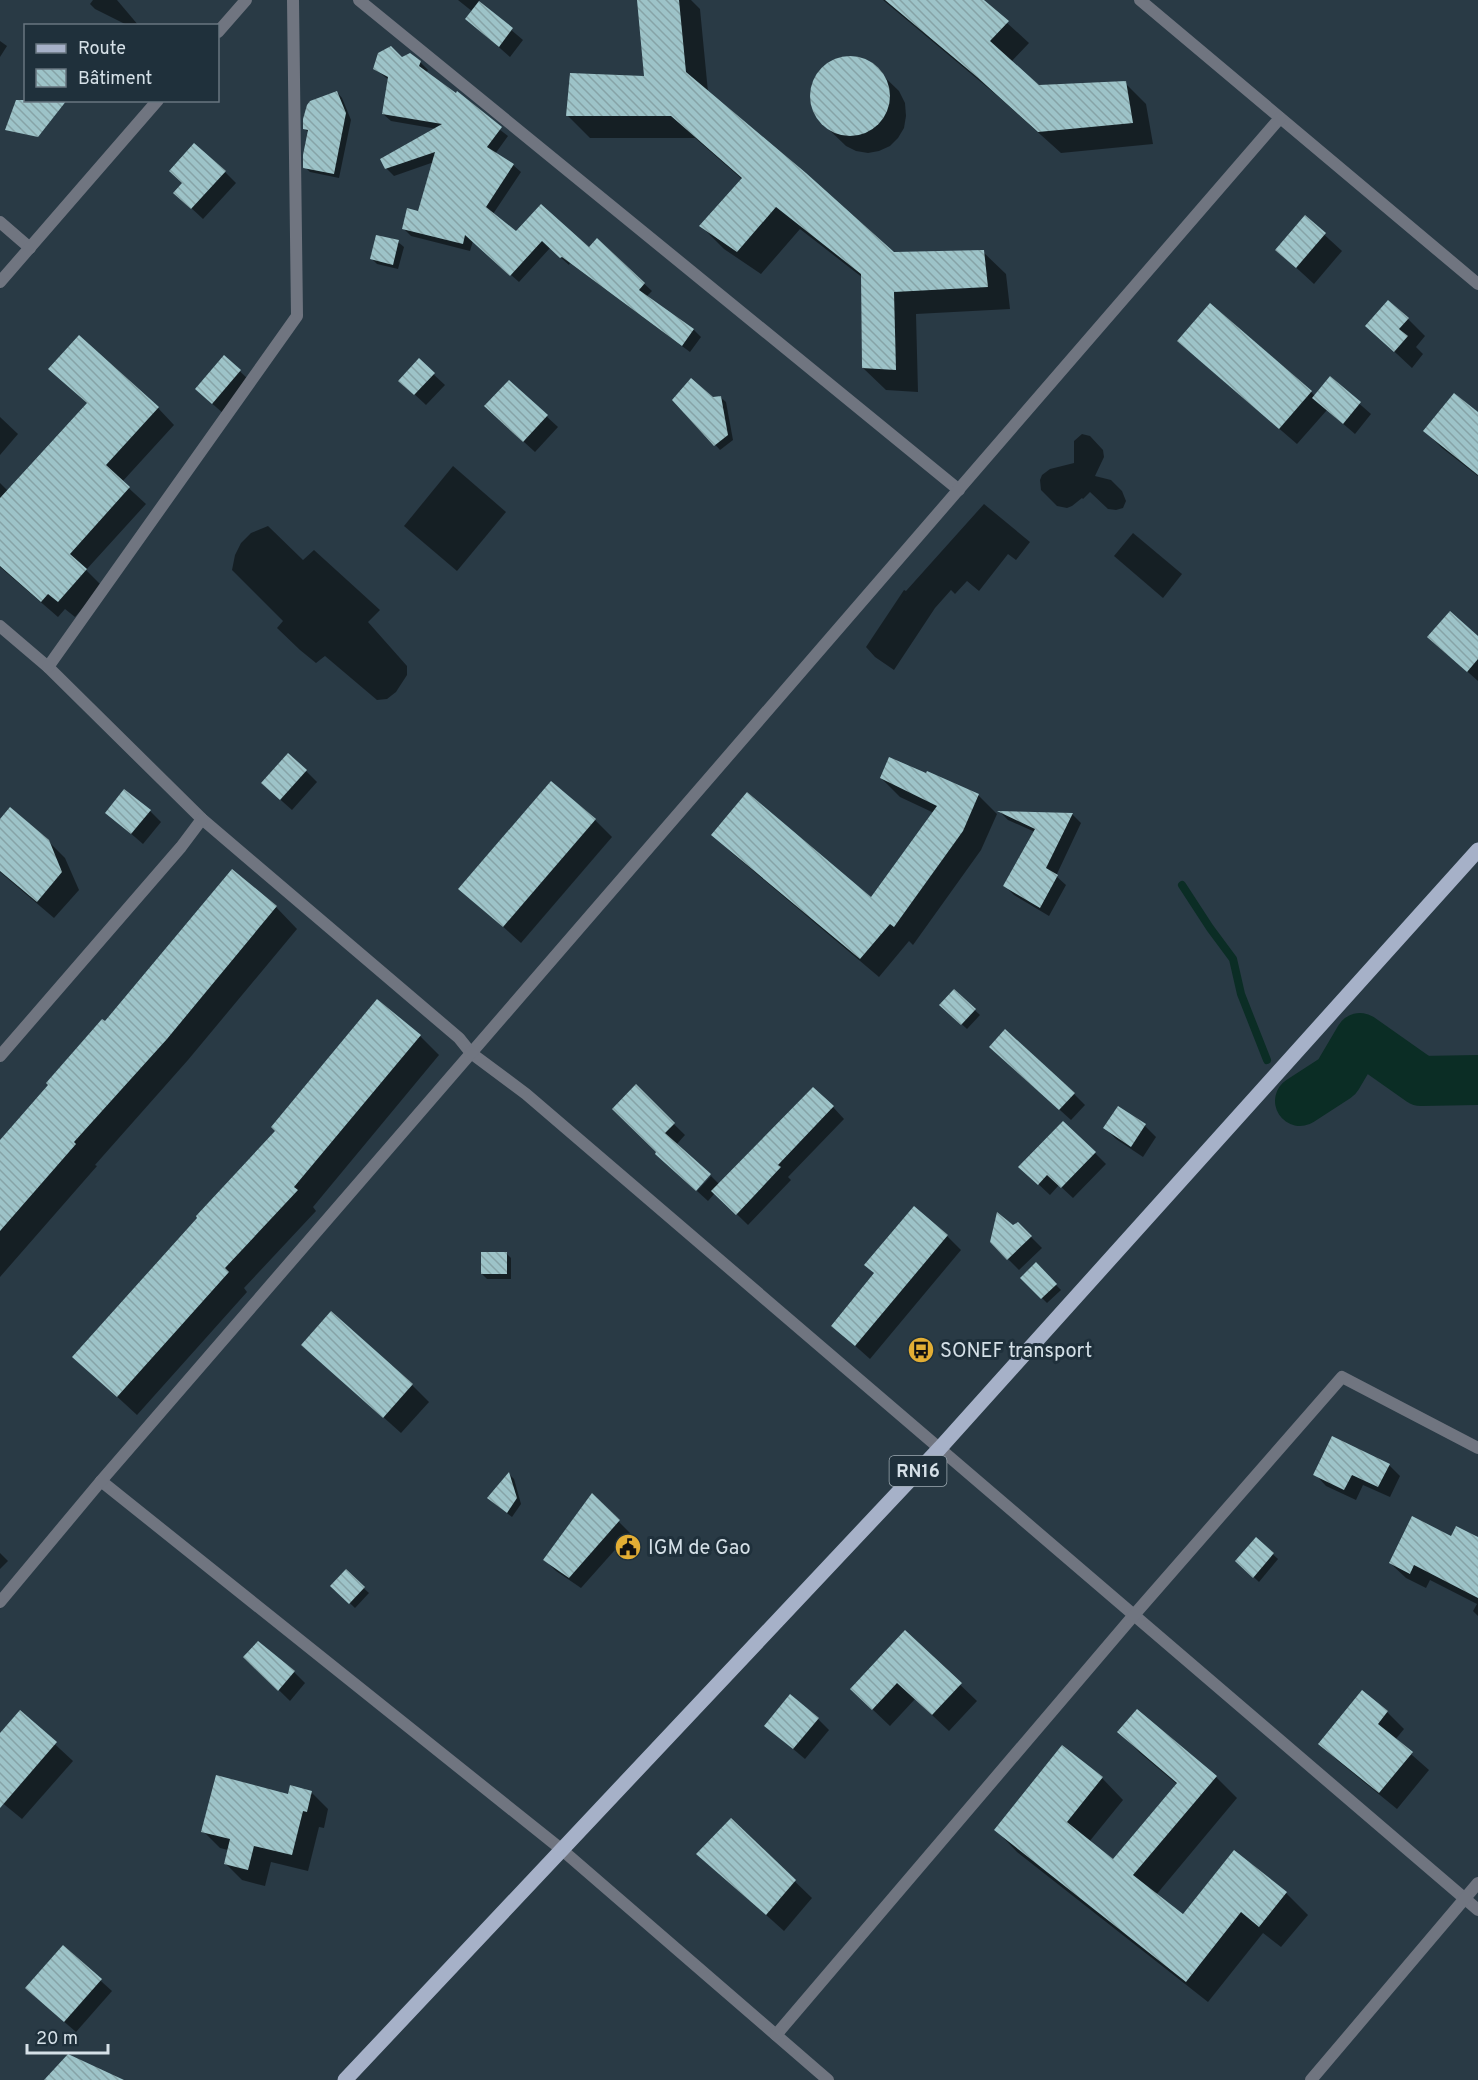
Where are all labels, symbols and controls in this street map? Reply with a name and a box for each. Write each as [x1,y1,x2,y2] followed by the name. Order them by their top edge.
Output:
[24,24,219,102] legend
[78,38,126,61] text: Route
[78,68,152,91] text: Bâtiment
[906,1335,936,1365] bus stop icon: SONEF transport
[940,1339,1092,1365] place label: SONEF transport
[890,1456,946,1486] road number: RN16
[613,1532,643,1562] public building icon: IGM de Gao
[648,1536,751,1562] place label: IGM de Gao
[27,2017,108,2055] scale bar
[36,2028,78,2051] text: 20 m

